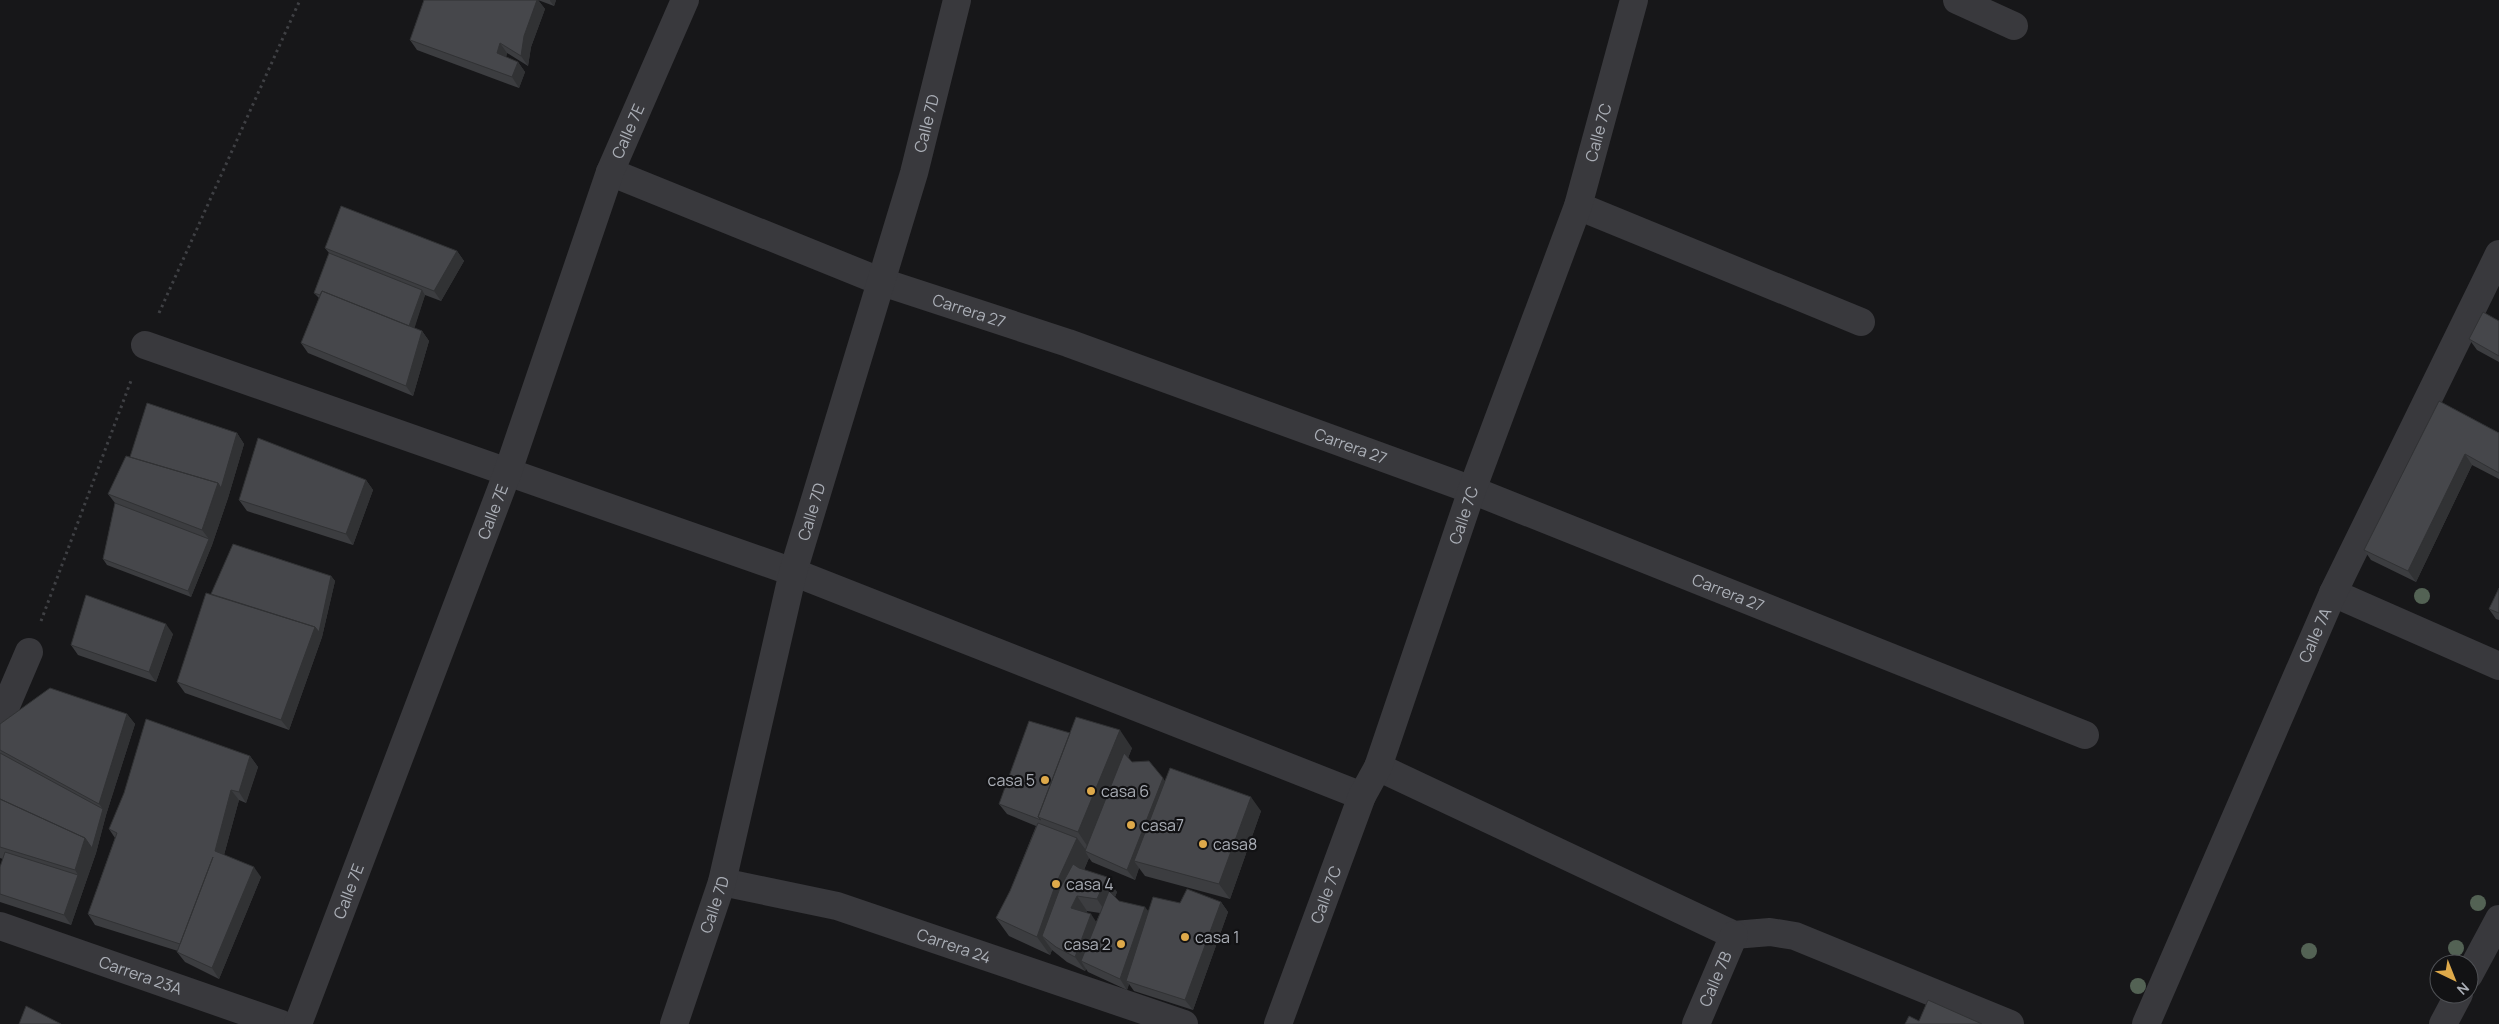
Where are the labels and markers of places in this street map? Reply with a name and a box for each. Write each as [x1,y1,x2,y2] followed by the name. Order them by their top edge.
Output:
[988,769,1035,791] place label: casa 5
[1039,774,1051,786] marker: casa 5
[1101,780,1149,802] place label: casa 6
[1085,785,1097,797] marker: casa 6
[1141,814,1184,836] place label: casa7
[1125,819,1137,831] marker: casa7
[1213,833,1257,855] place label: casa8
[1197,838,1209,850] marker: casa8
[1066,873,1114,895] place label: casa 4
[1050,878,1062,890] marker: casa 4
[1195,926,1239,948] place label: casa 1
[1179,931,1191,943] marker: casa 1
[1064,933,1111,955] place label: casa 2
[1115,938,1127,950] marker: casa 2

